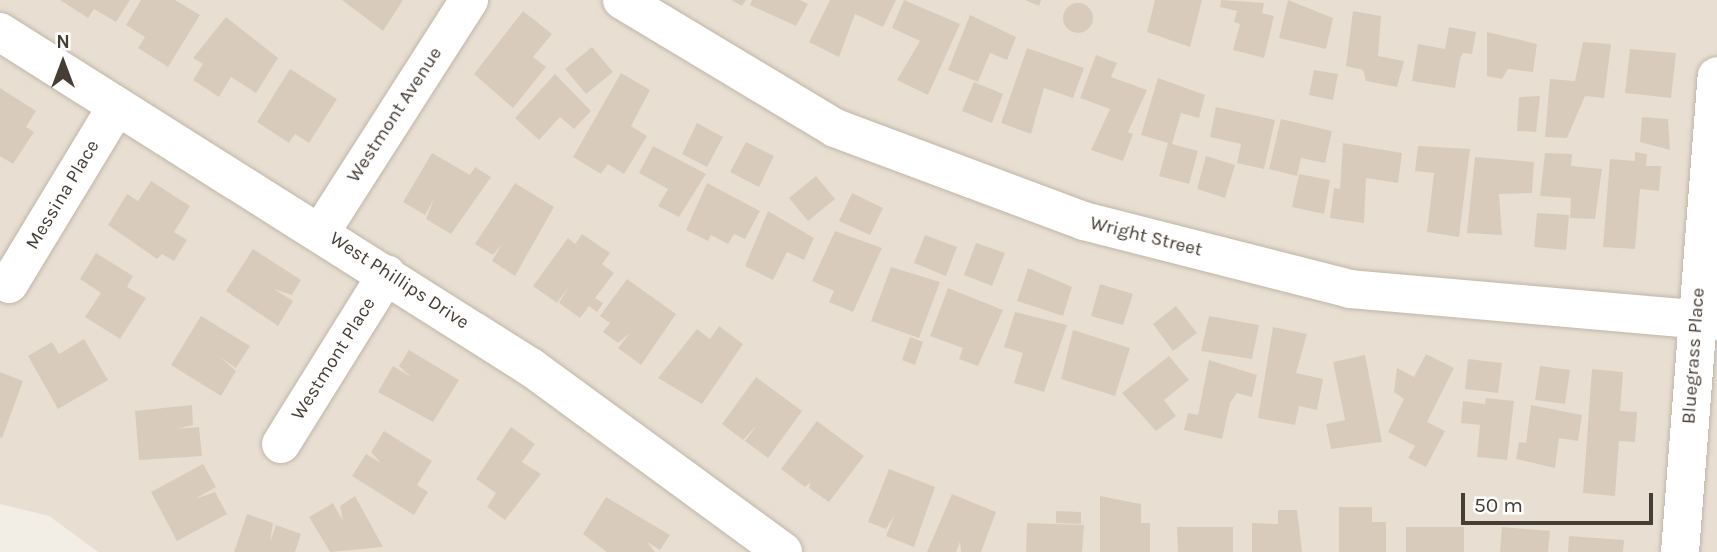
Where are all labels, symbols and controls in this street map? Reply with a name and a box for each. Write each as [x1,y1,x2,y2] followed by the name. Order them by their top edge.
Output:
[28,28,98,98] north arrow
[56,31,70,53] text: N
[343,43,447,187] street label: Westmont Avenue
[21,136,105,254] street label: Messina Place
[1087,212,1205,262] street label: Wright Street
[325,227,473,335] street label: West Phillips Drive
[1678,287,1710,425] street label: Bluegrass Place
[287,293,381,425] street label: Westmont Place
[1465,478,1658,522] scale bar
[1474,493,1523,517] text: 50 m

